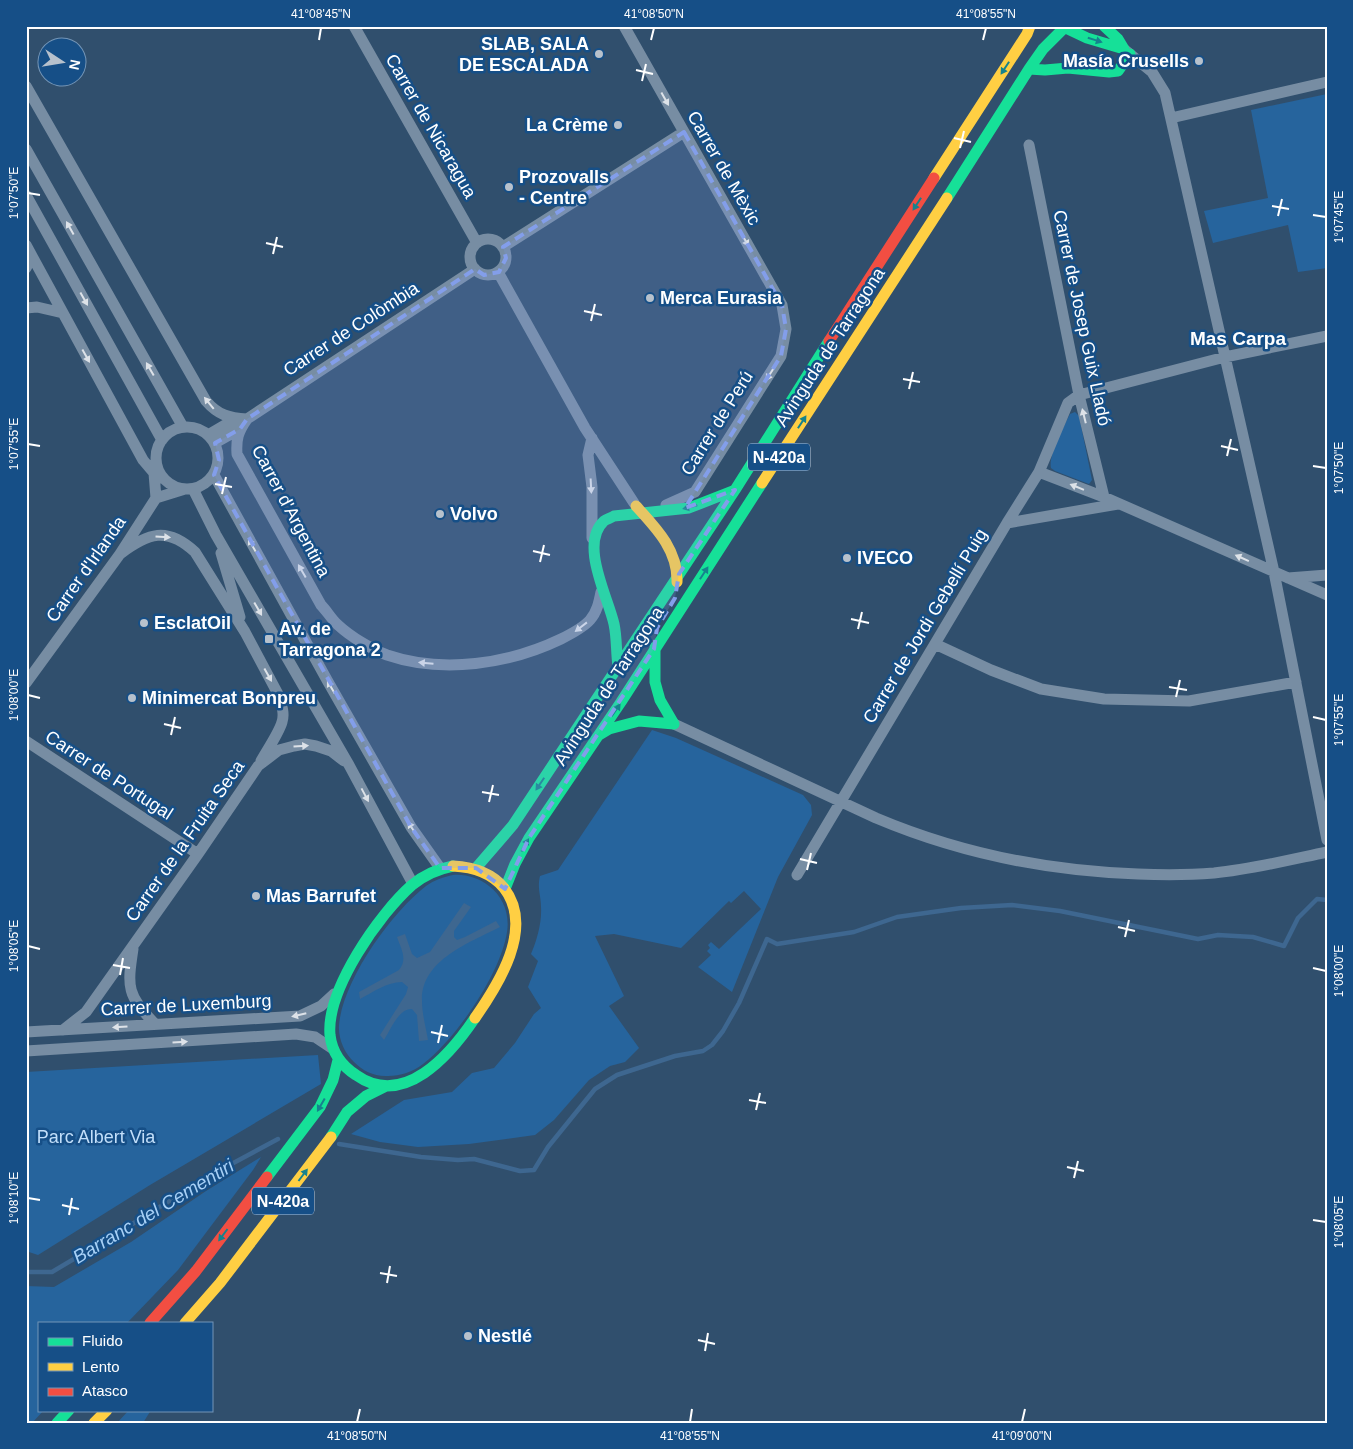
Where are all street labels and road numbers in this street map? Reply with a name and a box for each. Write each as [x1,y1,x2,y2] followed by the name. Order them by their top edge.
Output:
[382,50,481,202] street label: Carrer de Nicaragua
[683,108,765,228] street label: Carrer de Mèxic
[1049,208,1115,428] street label: Carrer de Josep Guix Lladó
[771,263,889,430] street label: Avinguda de Tarragona
[280,277,423,380] street label: Carrer de Colòmbia
[677,367,757,479] street label: Carrer de Perú
[248,442,335,581] street label: Carrer d'Argentina
[748,444,810,471] road number: N-420a
[42,511,130,626] street label: Carrer d'Irlanda
[859,525,991,727] street label: Carrer de Jordi Gebellí Puig
[550,602,668,769] street label: Avinguda de Tarragona
[41,726,177,824] street label: Carrer de Portugal
[122,756,249,925] street label: Carrer de la Fruita Seca
[100,991,272,1019] street label: Carrer de Luxemburg
[252,1188,314,1214] road number: N-420a

